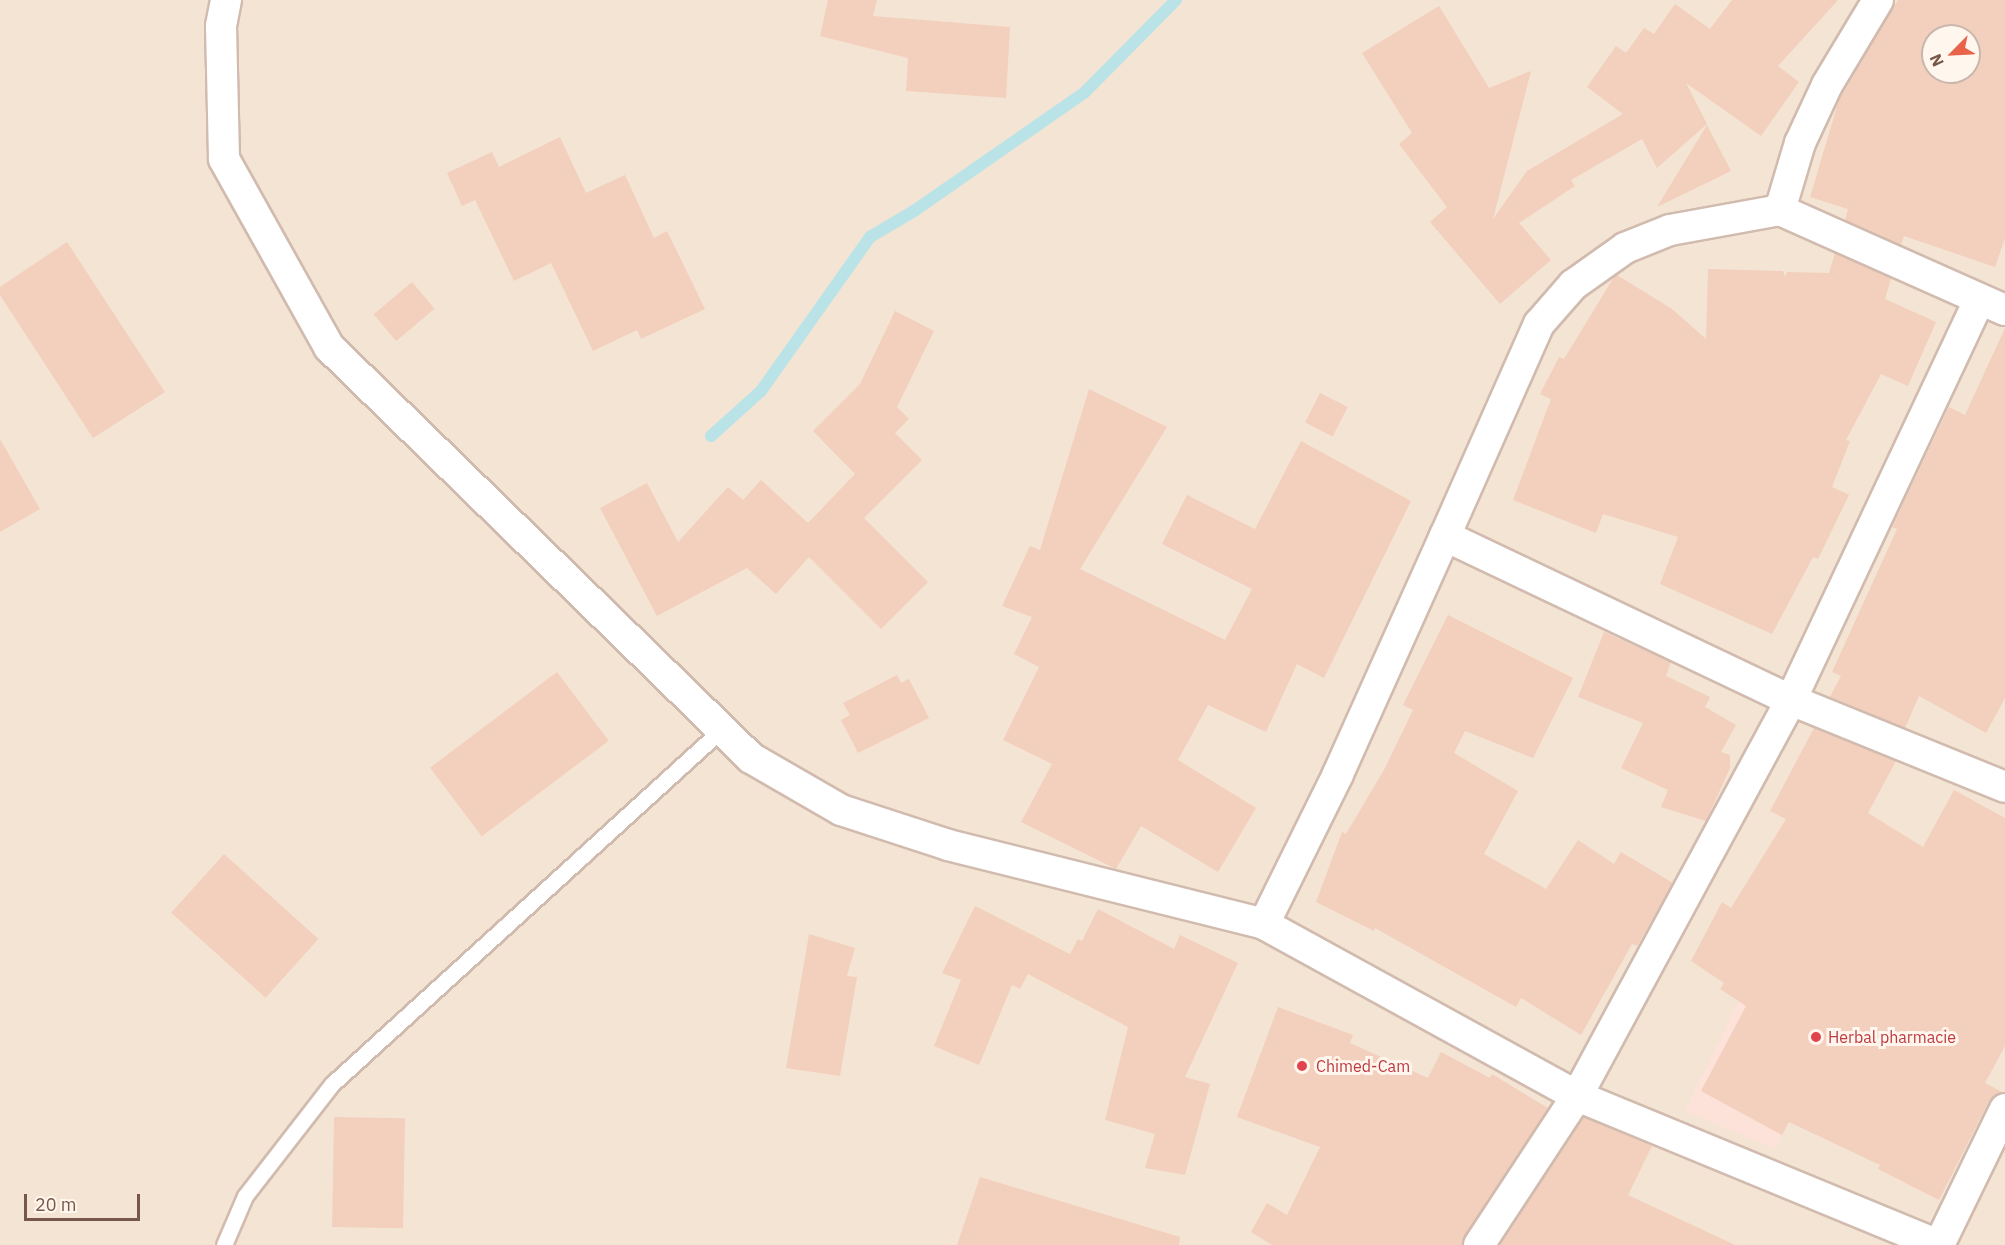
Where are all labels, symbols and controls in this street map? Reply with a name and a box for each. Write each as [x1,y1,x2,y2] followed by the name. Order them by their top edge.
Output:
[1921,24,1981,84] north arrow
[1925,51,1948,70] text: N
[1828,1027,1956,1047] place label: Herbal pharmacie
[1809,1030,1823,1044] marker: Herbal pharmacie
[1316,1056,1410,1076] place label: Chimed-Cam
[1293,1057,1311,1075] marker: Chimed-Cam
[27,1182,142,1220] scale bar
[35,1193,77,1216] text: 20 m

